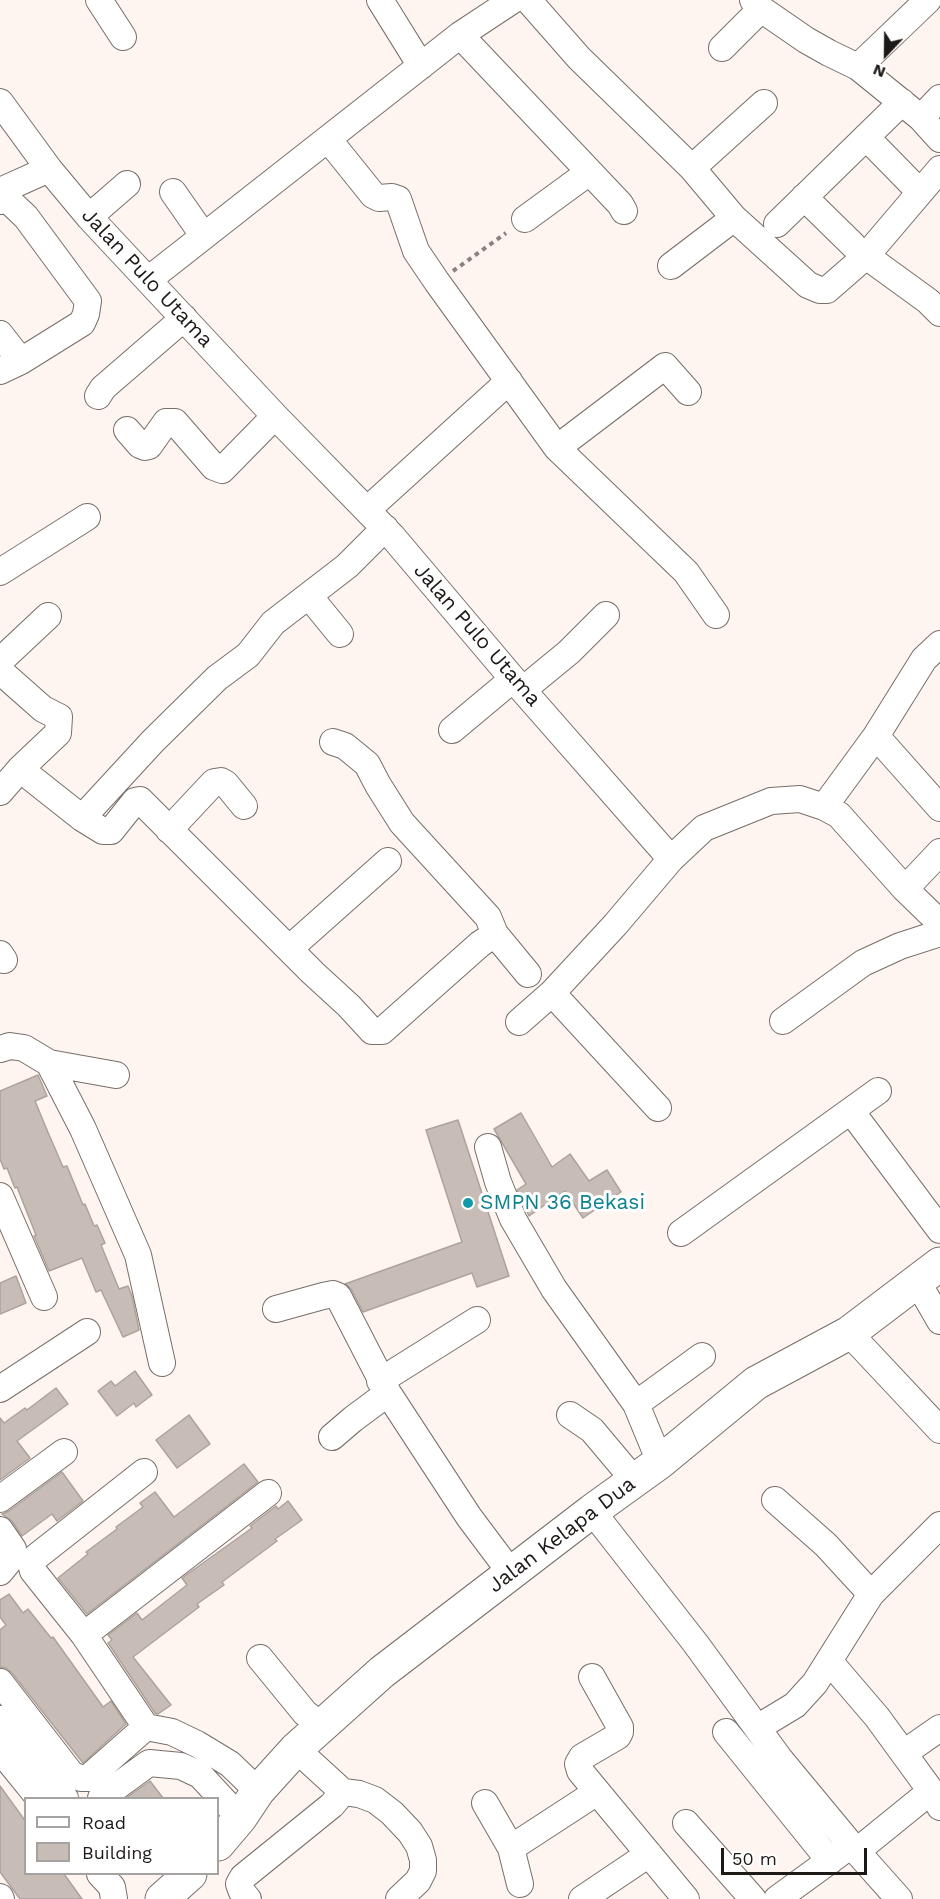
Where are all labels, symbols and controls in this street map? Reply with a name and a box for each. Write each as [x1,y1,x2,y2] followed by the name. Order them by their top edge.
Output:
[856,24,916,84] north arrow
[870,60,888,82] text: N
[76,203,218,353] street label: Jalan Pulo Utama
[408,558,546,712] street label: Jalan Pulo Utama
[480,1190,645,1216] place label: SMPN 36 Bekasi
[461,1196,475,1210] marker: SMPN 36 Bekasi
[484,1472,640,1598] street label: Jalan Kelapa Dua
[24,1797,219,1875] legend
[82,1812,126,1833] text: Road
[724,1836,870,1874] scale bar
[82,1842,152,1863] text: Building
[732,1848,777,1869] text: 50 m

